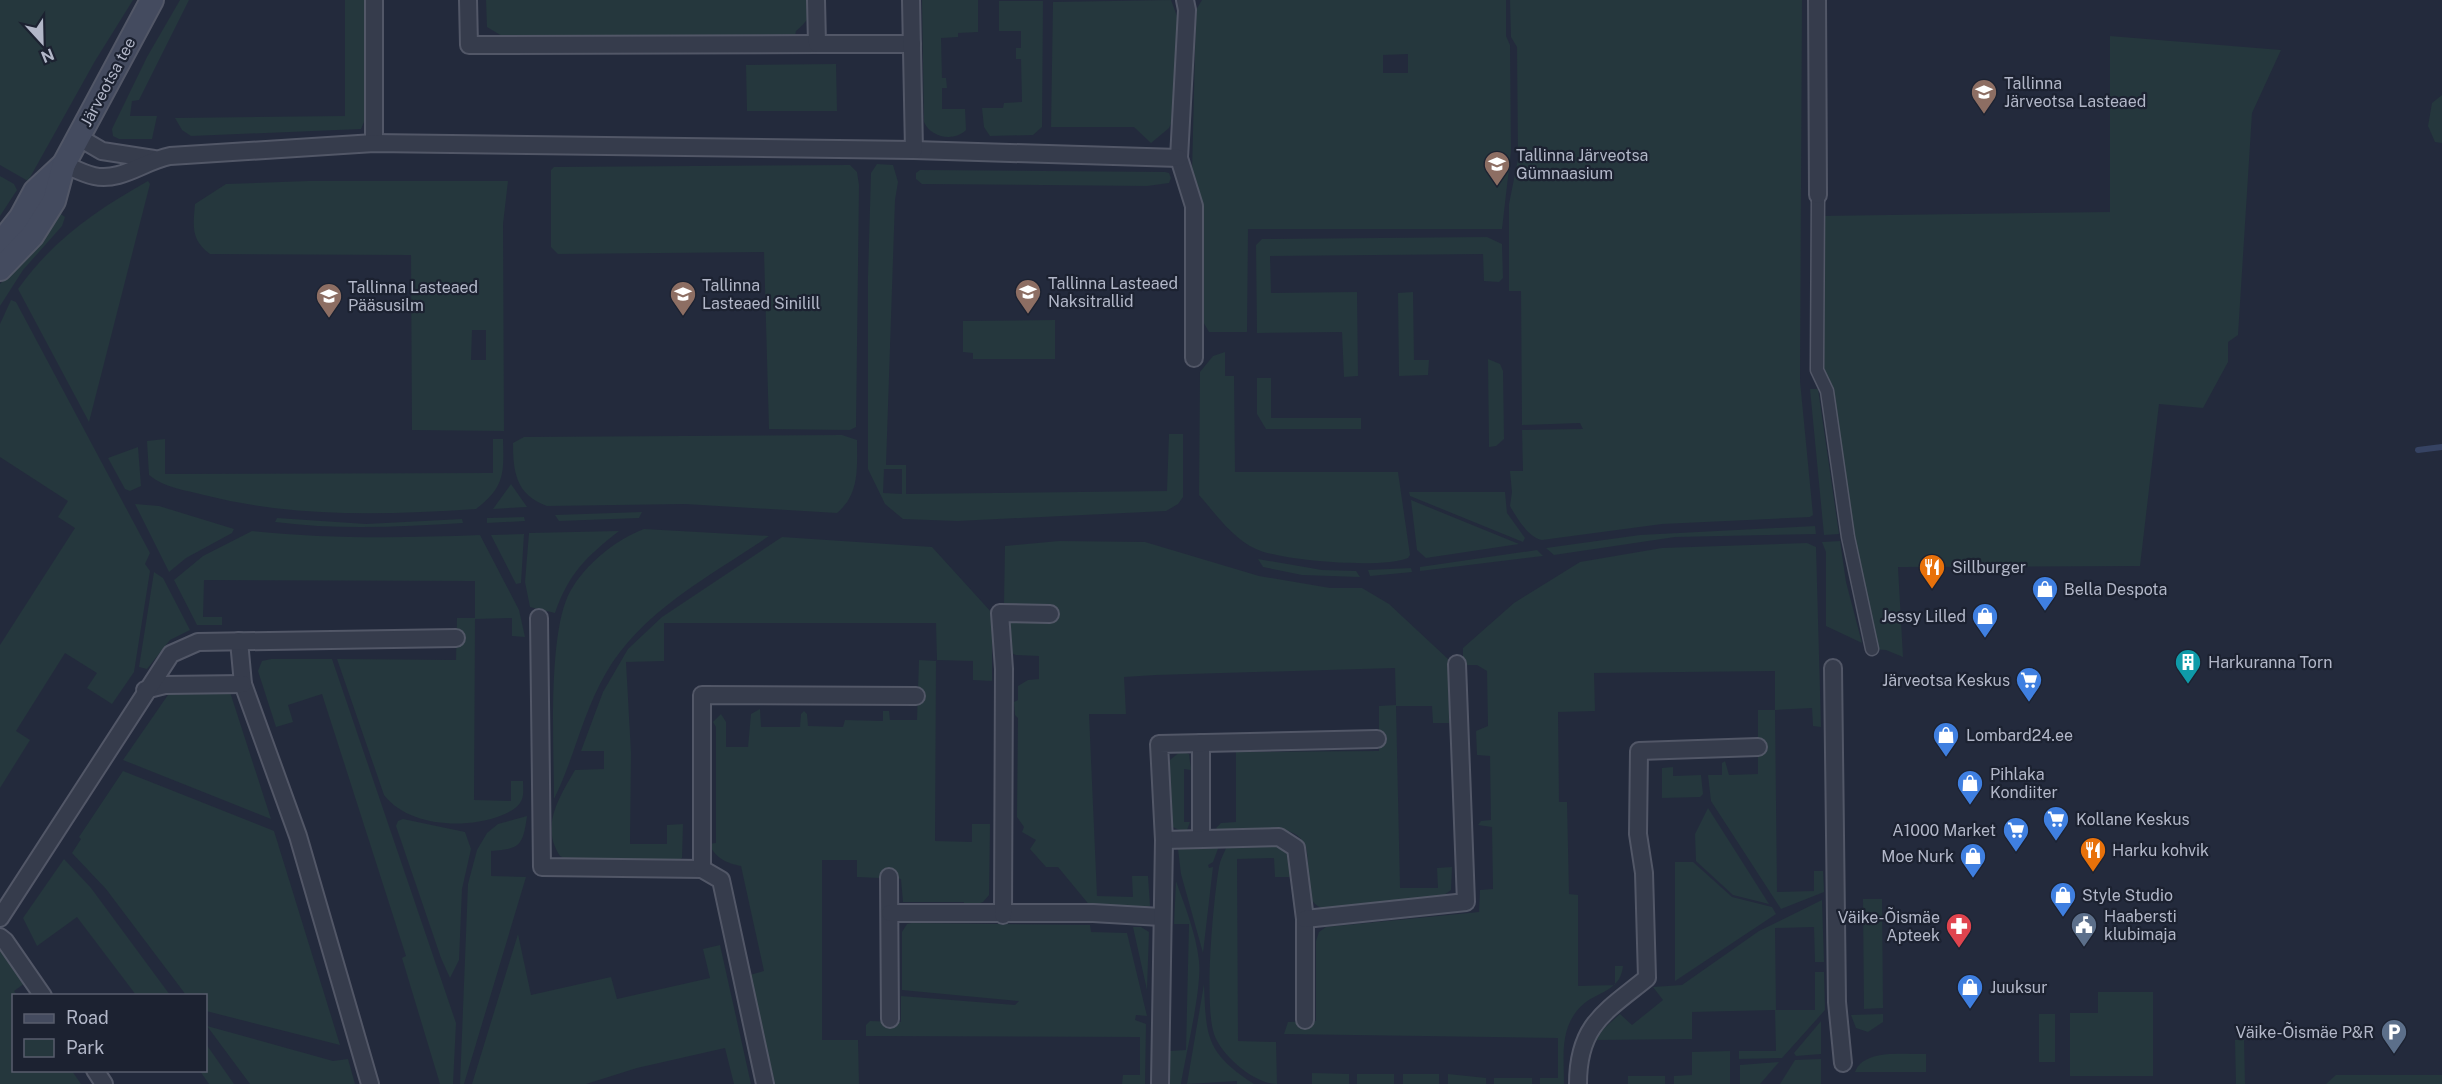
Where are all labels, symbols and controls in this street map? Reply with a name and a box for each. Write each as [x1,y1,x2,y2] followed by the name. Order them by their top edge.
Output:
[12,12,72,72] north arrow
[77,34,139,130] street label: Järveotsa tee
[38,44,57,67] text: N
[2004,74,2146,111] place label: Tallinna Järveotsa Lasteaed
[1969,77,1999,115] school or university icon: Tallinna Järveotsa Lasteaed
[1516,146,1648,183] place label: Tallinna Järveotsa Gümnaasium
[1482,149,1512,187] school or university icon: Tallinna Järveotsa Gümnaasium
[1048,274,1178,311] place label: Tallinna Lasteaed Naksitrallid
[702,276,820,313] place label: Tallinna Lasteaed Sinilill
[1013,277,1043,315] school or university icon: Tallinna Lasteaed Naksitrallid
[348,278,478,315] place label: Tallinna Lasteaed Pääsusilm
[668,279,698,317] school or university icon: Tallinna Lasteaed Sinilill
[314,281,344,319] school or university icon: Tallinna Lasteaed Pääsusilm
[1917,552,1947,590] restaurant icon: Sillburger
[1952,558,2026,577] place label: Sillburger
[2030,574,2060,612] shop icon: Bella Despota
[2064,580,2167,599] place label: Bella Despota
[1970,601,2000,639] shop icon: Jessy Lilled
[1881,607,1966,626] place label: Jessy Lilled
[2173,647,2203,685] building icon: Harkuranna Torn
[2208,653,2332,672] place label: Harkuranna Torn
[2014,665,2044,703] supermarket icon: Järveotsa Keskus
[1882,671,2010,690] place label: Järveotsa Keskus
[1931,720,1961,758] shop icon: Lombard24.ee
[1966,726,2073,745] place label: Lombard24.ee
[1990,765,2058,802] place label: Pihlaka Kondiiter
[1955,768,1985,806] shop icon: Pihlaka Kondiiter
[2041,804,2071,842] supermarket icon: Kollane Keskus
[2076,810,2190,829] place label: Kollane Keskus
[2001,815,2031,853] supermarket icon: A1000 Market
[1892,821,1996,840] place label: A1000 Market
[2078,835,2108,873] restaurant icon: Harku kohvik
[1958,841,1988,879] shop icon: Moe Nurk
[2112,841,2209,860] place label: Harku kohvik
[1881,847,1954,866] place label: Moe Nurk
[2048,880,2078,918] shop icon: Style Studio
[2082,886,2173,905] place label: Style Studio
[1838,907,1940,945] place label: Väike-Õismäe Apteek
[2104,907,2177,944] place label: Haabersti klubimaja
[2069,910,2099,948] public building icon: Haabersti klubimaja
[1944,911,1974,949] pharmacy icon: Väike-Õismäe Apteek
[1955,972,1985,1010] shop icon: Juuksur
[1990,978,2047,997] place label: Juuksur
[12,994,207,1072] legend
[66,1007,109,1028] text: Road
[2379,1017,2409,1055] parking icon: Väike-Õismäe P&R
[2236,1022,2374,1042] place label: Väike-Õismäe P&R
[66,1037,104,1058] text: Park

